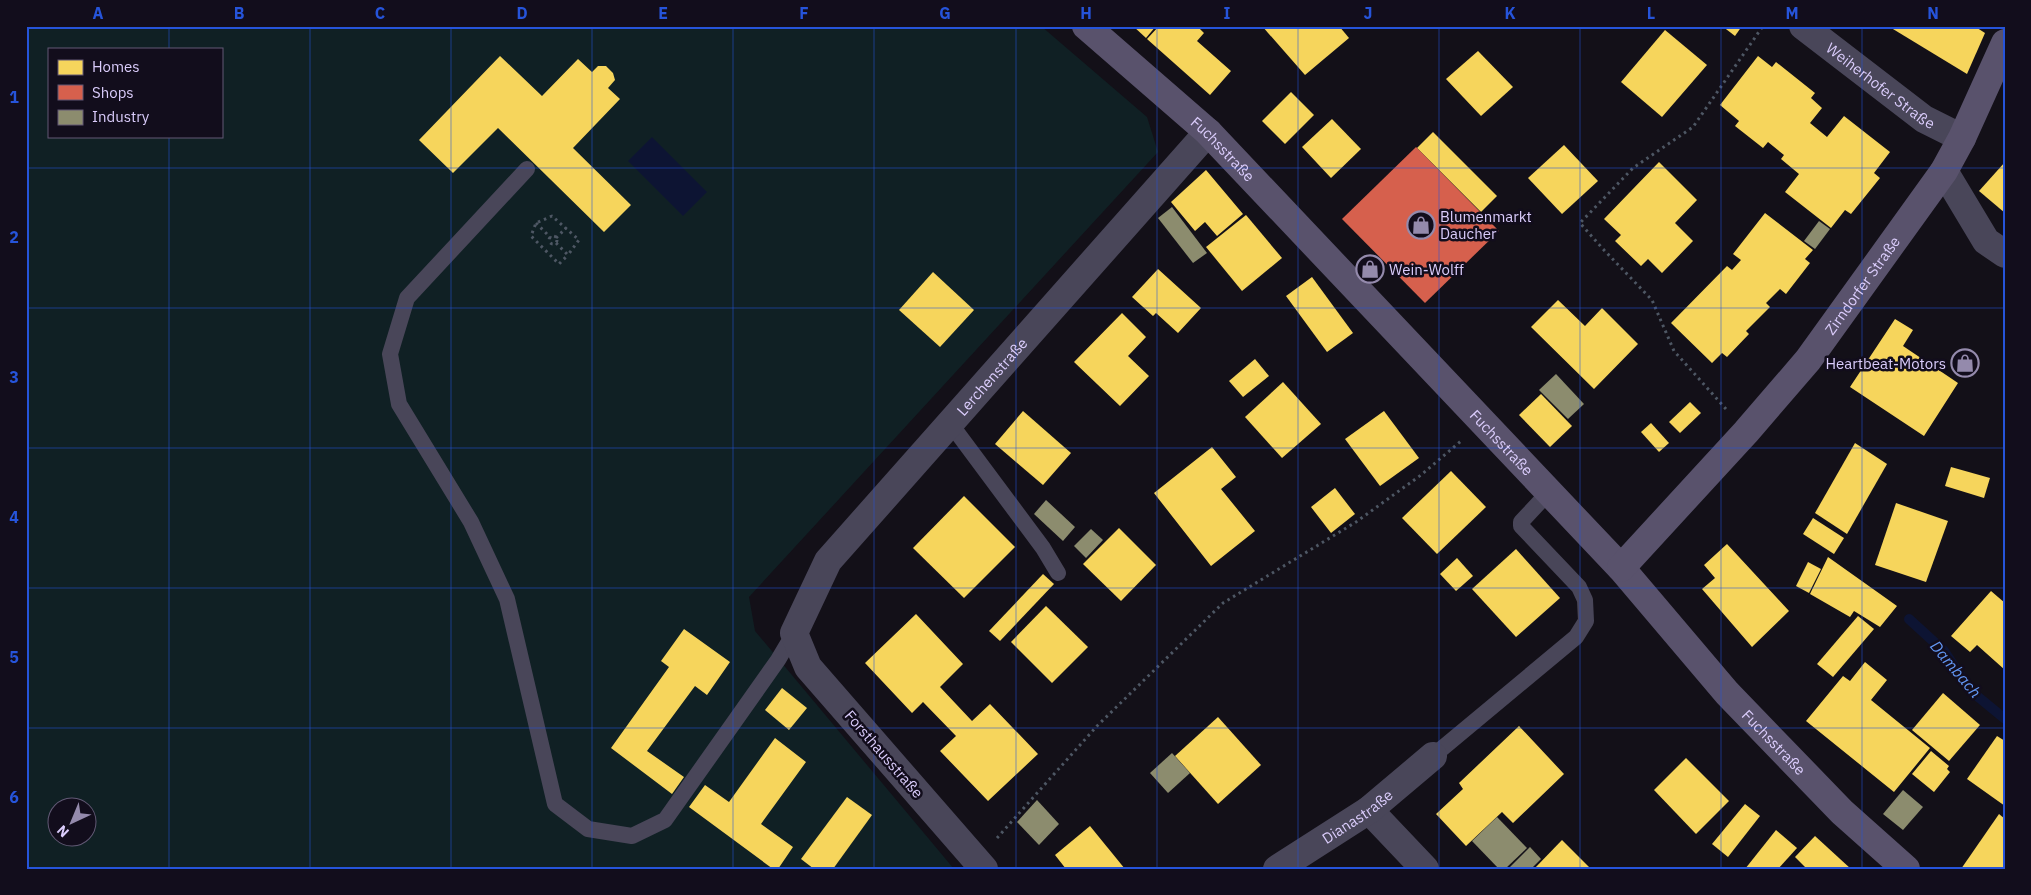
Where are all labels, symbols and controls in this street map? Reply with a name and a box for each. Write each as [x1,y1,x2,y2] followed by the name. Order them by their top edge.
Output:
[93,3,104,23] text: A
[234,3,245,23] text: B
[375,3,385,23] text: C
[516,3,528,23] text: D
[658,3,668,23] text: E
[799,3,809,23] text: F
[939,3,951,23] text: G
[1080,3,1092,23] text: H
[1224,3,1231,23] text: I
[1364,3,1372,23] text: J
[1504,3,1516,23] text: K
[1647,3,1655,23] text: L
[1785,3,1799,23] text: M
[1927,3,1939,23] text: N
[1823,38,1938,133] street label: Weiherhofer Straße
[48,48,222,138] legend
[92,57,140,76] text: Homes
[92,83,134,102] text: Shops
[9,87,19,107] text: 1
[92,107,150,126] text: Industry
[1187,112,1259,185] street label: Fuchsstraße
[1440,207,1532,243] place label: Blumenmarkt Daucher
[1406,210,1436,240] shop icon: Blumenmarkt Daucher
[9,227,19,247] text: 2
[1820,232,1904,338] street label: Zirndorfer Straße
[1355,254,1385,284] shop icon: Wein-Wolff
[1389,260,1464,279] place label: Wein-Wolff
[952,333,1031,419] street label: Lerchenstraße
[1950,348,1980,378] shop icon: Heartbeat-Motors
[1825,354,1946,373] place label: Heartbeat-Motors
[9,367,19,387] text: 3
[1466,405,1538,479] street label: Fuchsstraße
[9,507,19,527] text: 4
[1926,636,1986,702] water label: Dambach
[9,647,19,667] text: 5
[1738,705,1810,779] street label: Fuchsstraße
[841,706,927,802] street label: Forsthausstraße
[1318,785,1396,847] street label: Dianastraße
[9,787,19,807] text: 6
[48,798,98,848] north arrow
[53,821,73,841] text: N

